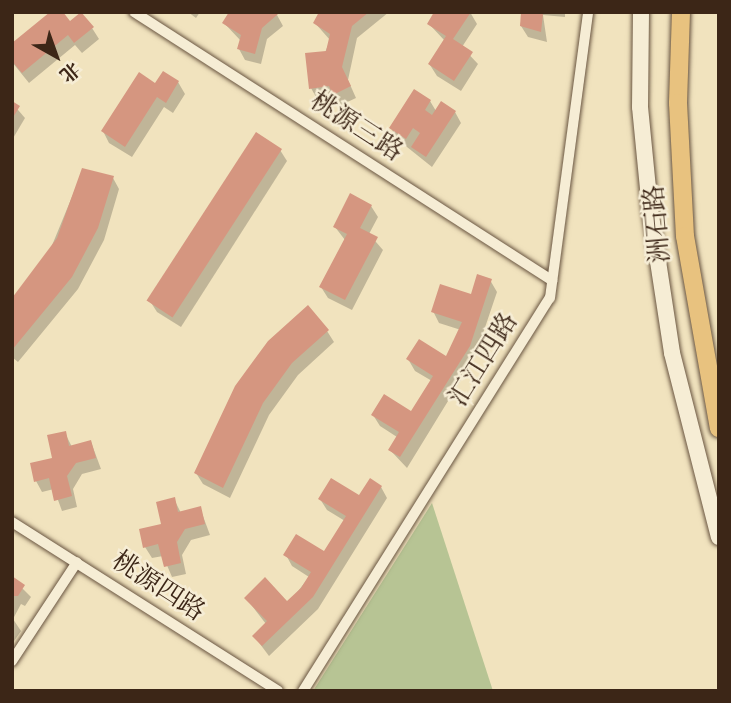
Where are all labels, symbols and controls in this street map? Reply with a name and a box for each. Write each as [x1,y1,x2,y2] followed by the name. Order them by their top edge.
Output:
[21,21,91,91] north arrow
[55,57,85,87] text: 北
[304,86,408,168] street label: 桃源三路
[639,184,677,264] street label: 洲石路
[443,308,525,412] street label: 汇江四路
[106,546,210,628] street label: 桃源四路

